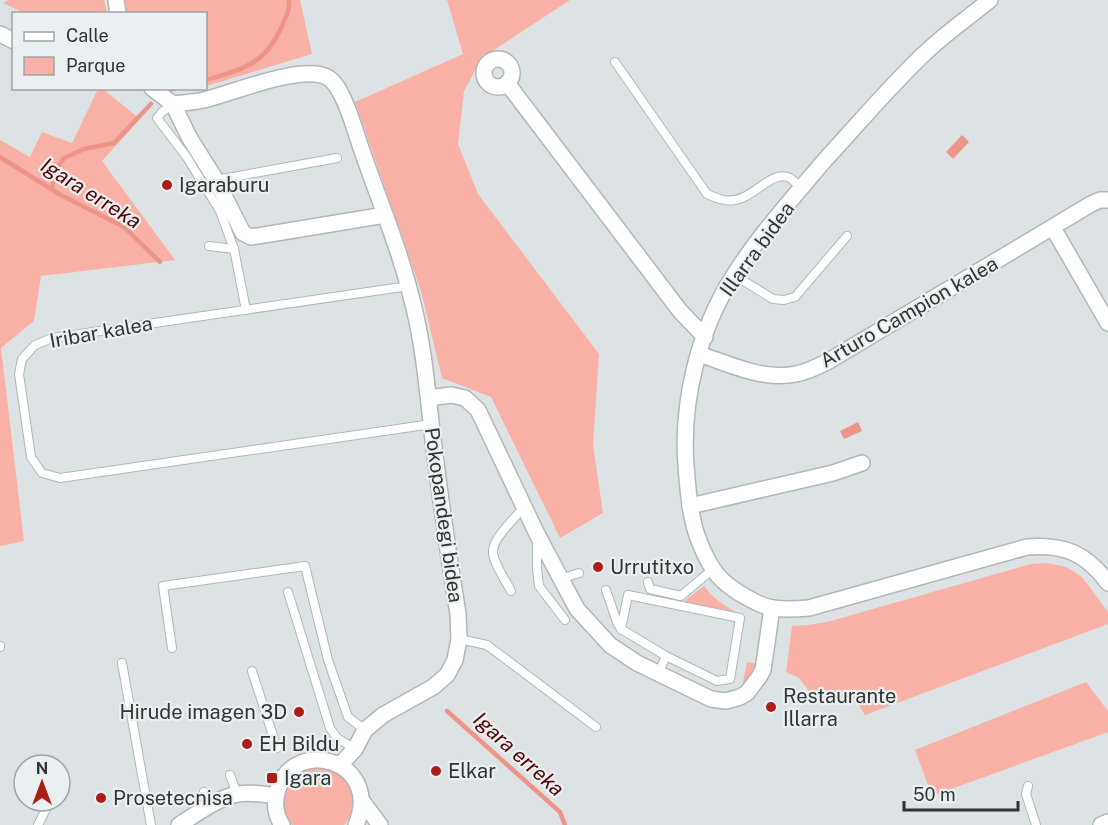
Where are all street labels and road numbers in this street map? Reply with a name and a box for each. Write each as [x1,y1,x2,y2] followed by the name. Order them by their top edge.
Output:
[715,197,799,301] street label: Illarra bidea
[816,251,1002,373] street label: Arturo Campion kalea
[48,311,154,353] street label: Iribar kalea
[420,426,468,604] street label: Pokopandegi bidea

